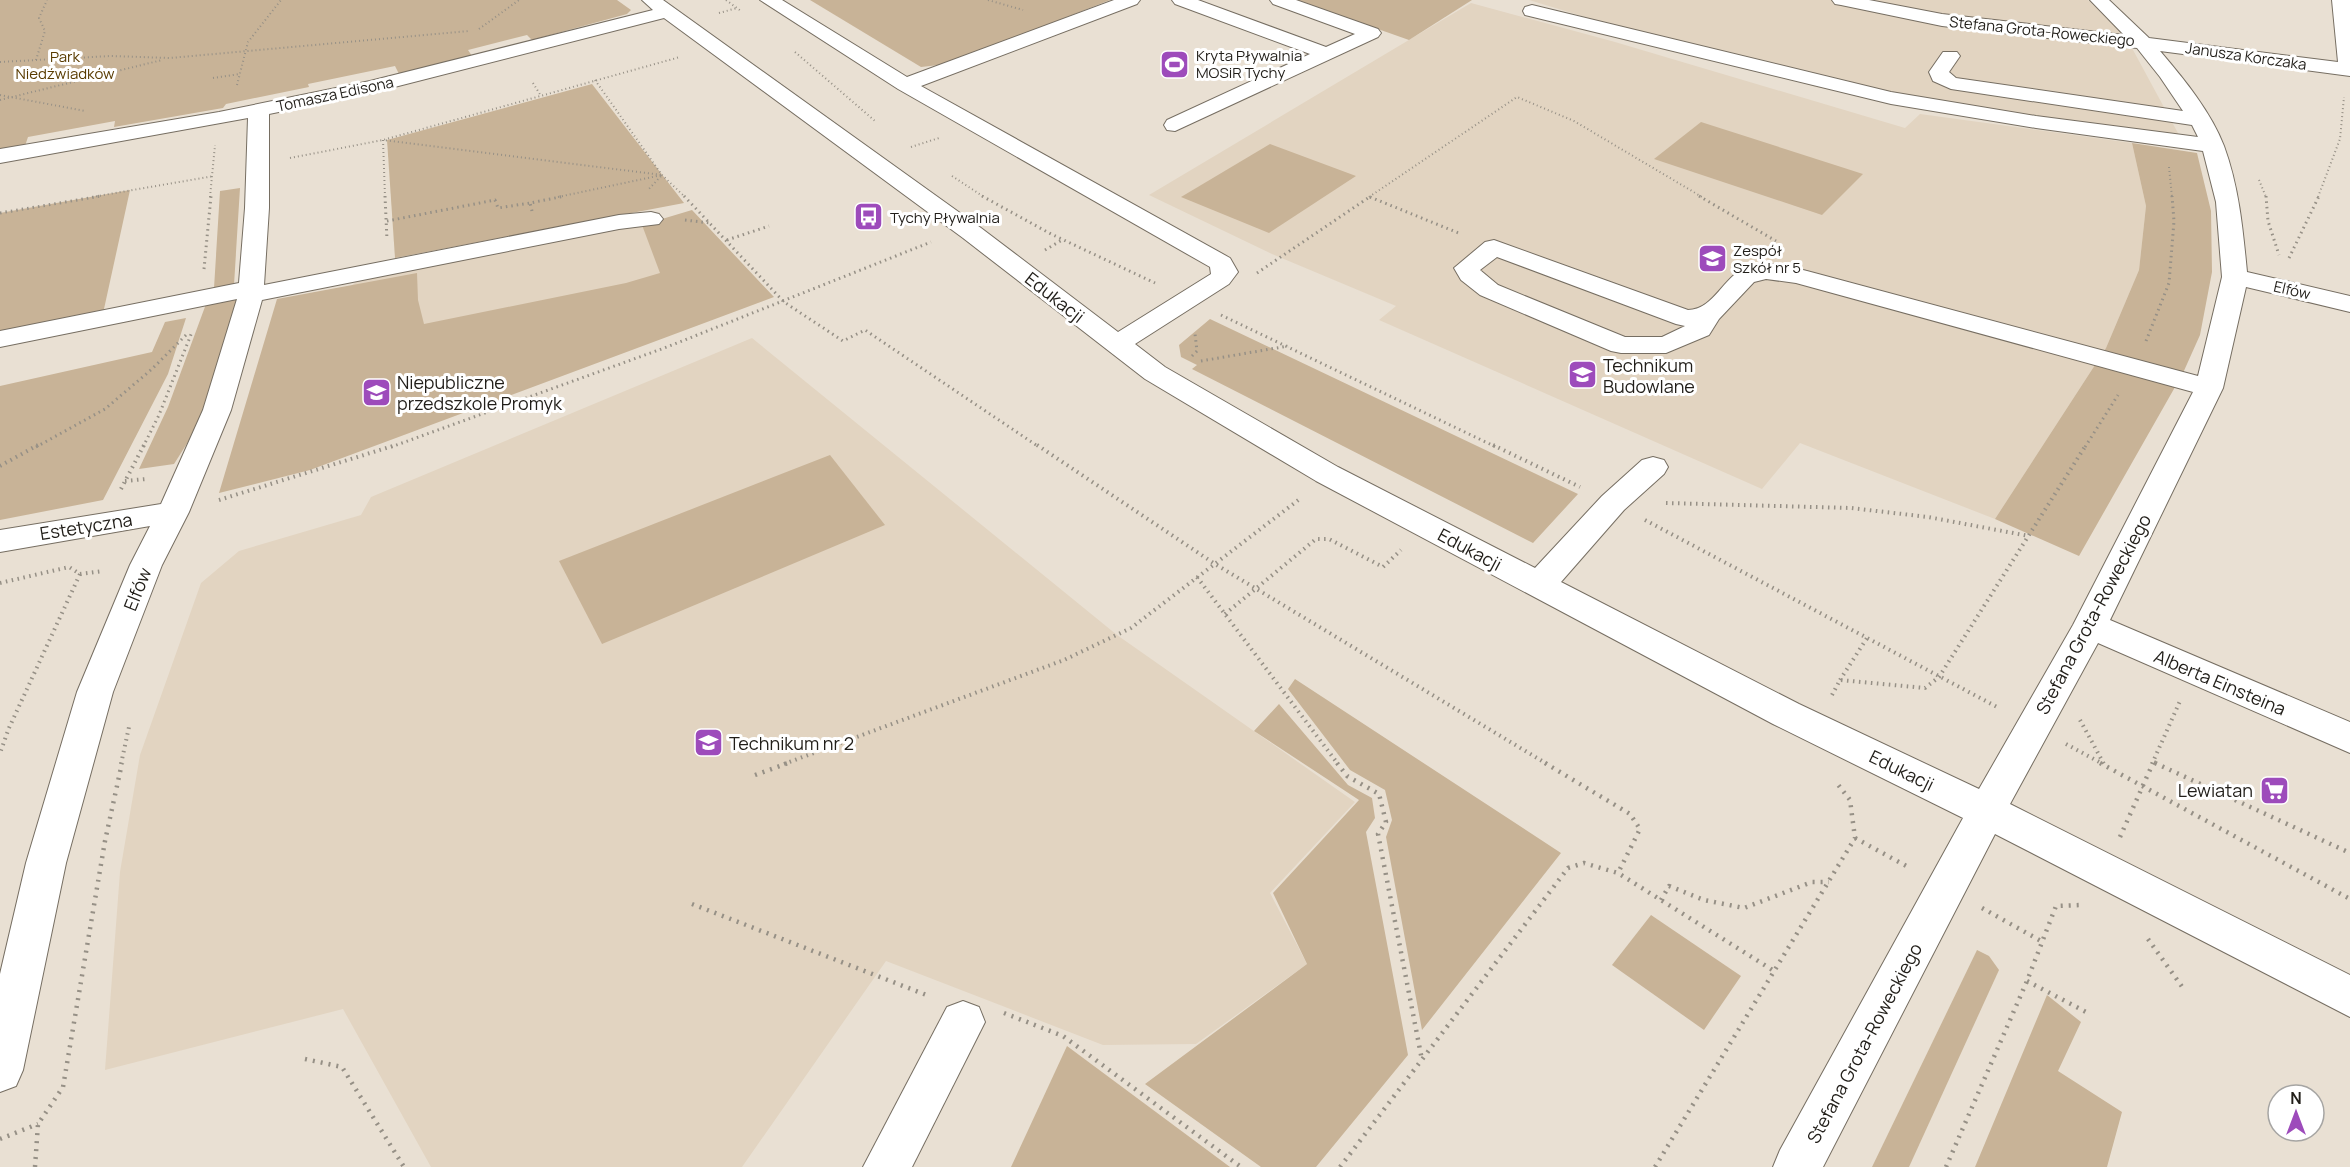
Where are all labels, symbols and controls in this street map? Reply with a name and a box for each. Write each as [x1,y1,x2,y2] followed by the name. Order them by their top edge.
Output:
[1948,11,2136,51] street label: Stefana Grota-Roweckiego
[2184,37,2308,75] street label: Janusza Korczaka
[1196,45,1302,83] place label: Kryta Pływalnia MOSiR Tychy
[16,46,115,84] park label: Park Niedźwiadków
[1159,48,1191,80] sports icon: Kryta Pływalnia MOSiR Tychy
[274,71,396,117] street label: Tomasza Edisona
[853,201,885,233] bus stop icon: Tychy Pływalnia
[890,207,1000,228] place label: Tychy Pływalnia
[1733,240,1801,278] place label: Zespół Szkół nr 5
[1696,243,1728,275] school or university icon: Zespół Szkół nr 5
[1020,266,1090,328] street label: Edukacji
[2272,276,2313,305] street label: Elfów
[1603,353,1695,398] place label: Technikum Budowlane
[1566,359,1598,391] school or university icon: Technikum Budowlane
[397,370,563,415] place label: Niepubliczne przedszkole Promyk
[360,376,392,408] school or university icon: Niepubliczne przedszkole Promyk
[38,507,134,545] street label: Estetyczna
[2030,510,2156,718] street label: Stefana Grota-Roweckiego
[1434,522,1506,576] street label: Edukacji
[118,564,157,614] street label: Elfów
[2150,643,2290,721] street label: Alberta Einsteina
[692,727,724,759] school or university icon: Technikum nr 2
[729,731,854,755] place label: Technikum nr 2
[1866,744,1938,796] street label: Edukacji
[2258,774,2290,806] supermarket icon: Lewiatan
[2178,778,2253,802] place label: Lewiatan
[1801,939,1927,1147] street label: Stefana Grota-Roweckiego
[2266,1083,2326,1143] north arrow
[2290,1087,2302,1109] text: N

